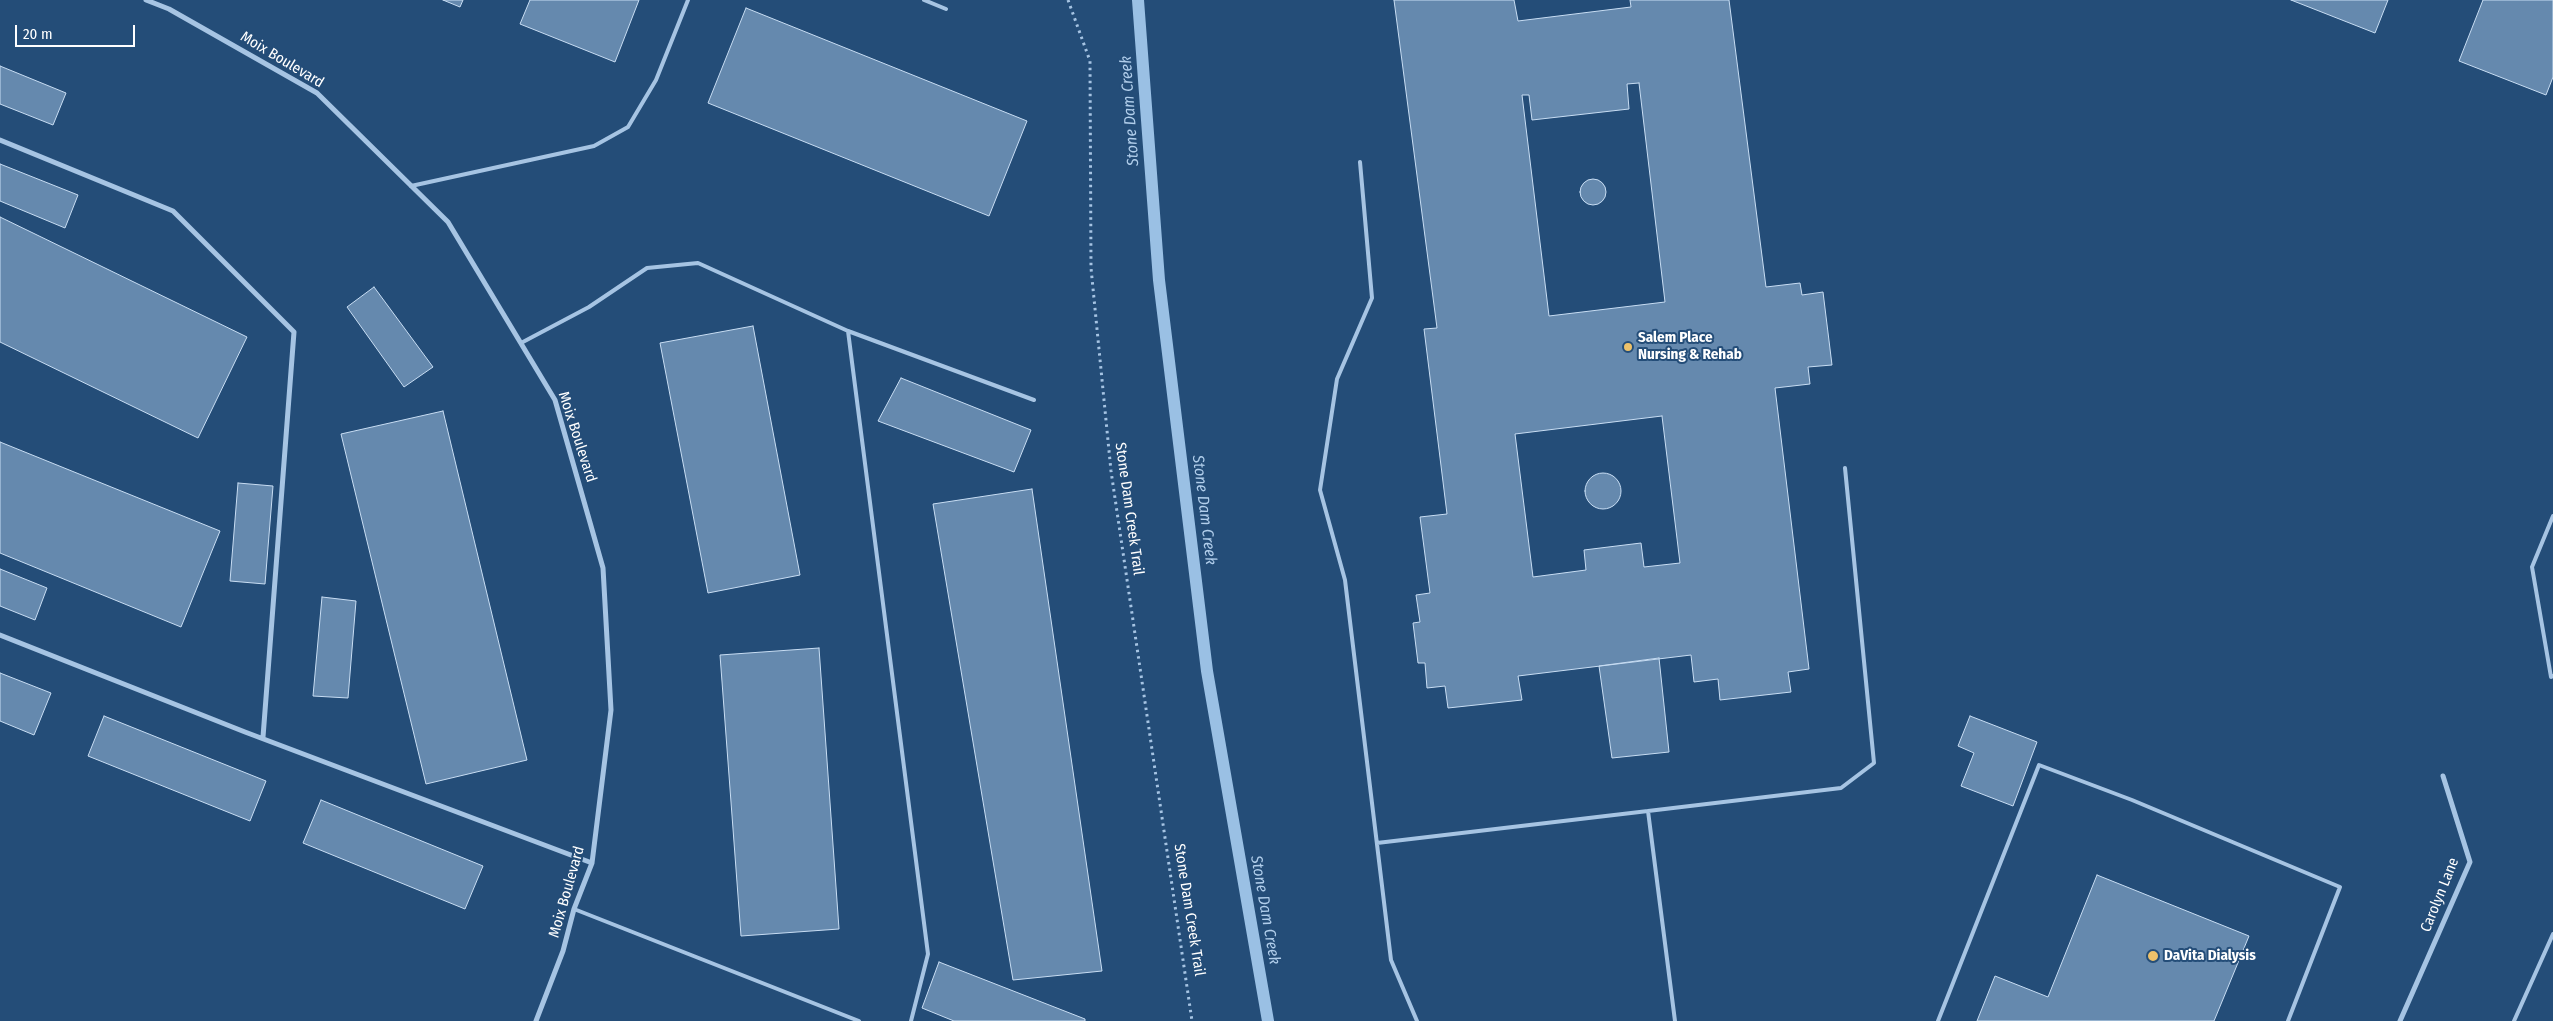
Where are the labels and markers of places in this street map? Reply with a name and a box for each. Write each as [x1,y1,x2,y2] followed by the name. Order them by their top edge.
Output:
[1638,329,1742,364] place label: Salem Place Nursing & Rehab
[1622,341,1634,353] marker: Salem Place Nursing & Rehab
[2164,947,2256,965] place label: DaVita Dialysis
[2146,949,2160,963] marker: DaVita Dialysis

